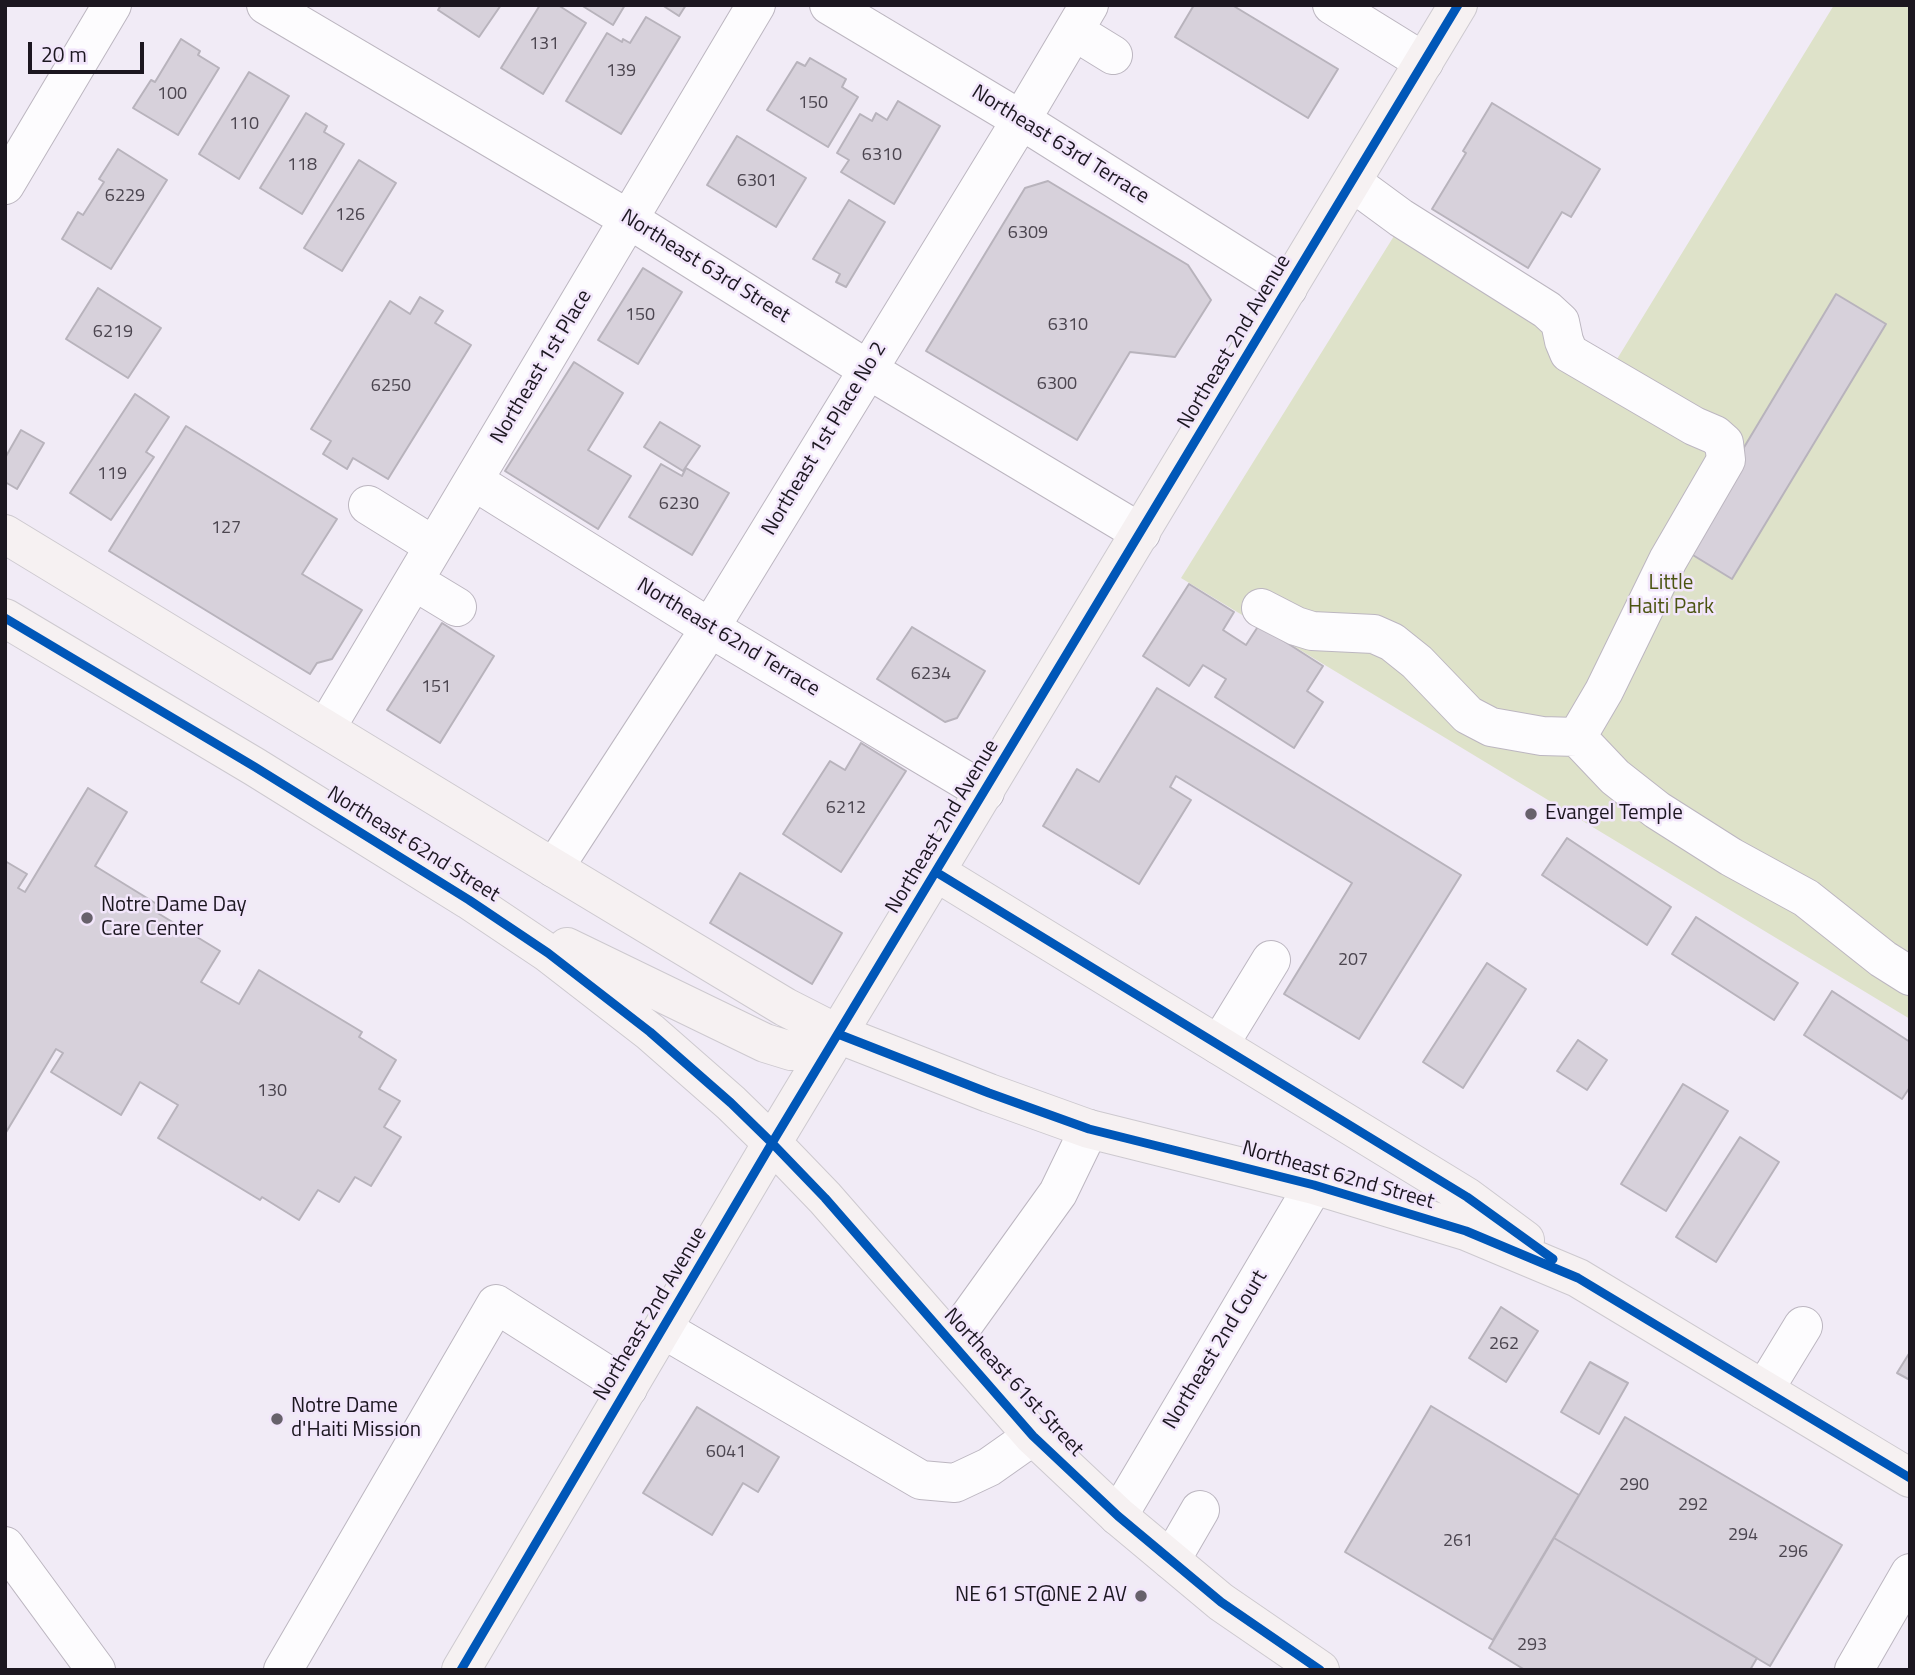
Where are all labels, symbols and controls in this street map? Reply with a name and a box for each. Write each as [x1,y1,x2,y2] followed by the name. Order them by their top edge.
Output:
[32,28,147,72] scale bar
[529,34,559,56] house number: 131
[41,38,87,70] text: 20 m
[606,61,636,83] house number: 139
[967,80,1153,210] street label: Northeast 63rd Terrace
[157,84,187,106] house number: 100
[798,93,828,115] house number: 150
[229,114,259,136] house number: 110
[862,145,902,167] house number: 6310
[287,155,317,177] house number: 118
[737,171,777,193] house number: 6301
[105,186,145,208] house number: 6229
[335,205,365,227] house number: 126
[616,205,794,329] street label: Northeast 63rd Street
[1008,223,1048,245] house number: 6309
[1173,250,1297,434] street label: Northeast 2nd Avenue
[486,286,598,448] street label: Northeast 1st Place
[625,305,655,327] house number: 150
[1048,315,1088,337] house number: 6310
[93,322,133,344] house number: 6219
[757,338,893,540] street label: Northeast 1st Place No 2
[1037,374,1077,396] house number: 6300
[371,376,411,398] house number: 6250
[97,464,127,486] house number: 119
[659,494,699,516] house number: 6230
[211,518,241,540] house number: 127
[1628,571,1714,621] park label: Little Haiti Park
[632,573,824,703] street label: Northeast 62nd Terrace
[911,664,951,686] house number: 6234
[421,677,451,699] house number: 151
[881,735,1005,919] street label: Northeast 2nd Avenue
[322,782,504,908] street label: Northeast 62nd Street
[826,798,866,820] house number: 6212
[1545,801,1683,827] place label: Evangel Temple
[1523,806,1539,822] marker: Evangel Temple
[101,893,247,943] place label: Notre Dame Day Care Center
[79,910,95,926] marker: Notre Dame Day Care Center
[1338,950,1368,972] house number: 207
[257,1081,287,1103] house number: 130
[1239,1137,1437,1215] street label: Northeast 62nd Street
[589,1222,713,1406] street label: Northeast 2nd Avenue
[1159,1266,1273,1434] street label: Northeast 2nd Court
[938,1304,1088,1462] street label: Northeast 61st Street
[1489,1334,1519,1356] house number: 262
[291,1394,421,1444] place label: Notre Dame d'Haiti Mission
[269,1411,285,1427] marker: Notre Dame d'Haiti Mission
[706,1442,746,1464] house number: 6041
[1619,1475,1649,1497] house number: 290
[1678,1495,1708,1517] house number: 292
[1728,1525,1758,1547] house number: 294
[1443,1531,1473,1553] house number: 261
[1778,1542,1808,1564] house number: 296
[955,1583,1127,1609] place label: NE 61 ST@NE 2 AV
[1133,1588,1149,1604] marker: NE 61 ST@NE 2 AV
[1517,1635,1547,1657] house number: 293

